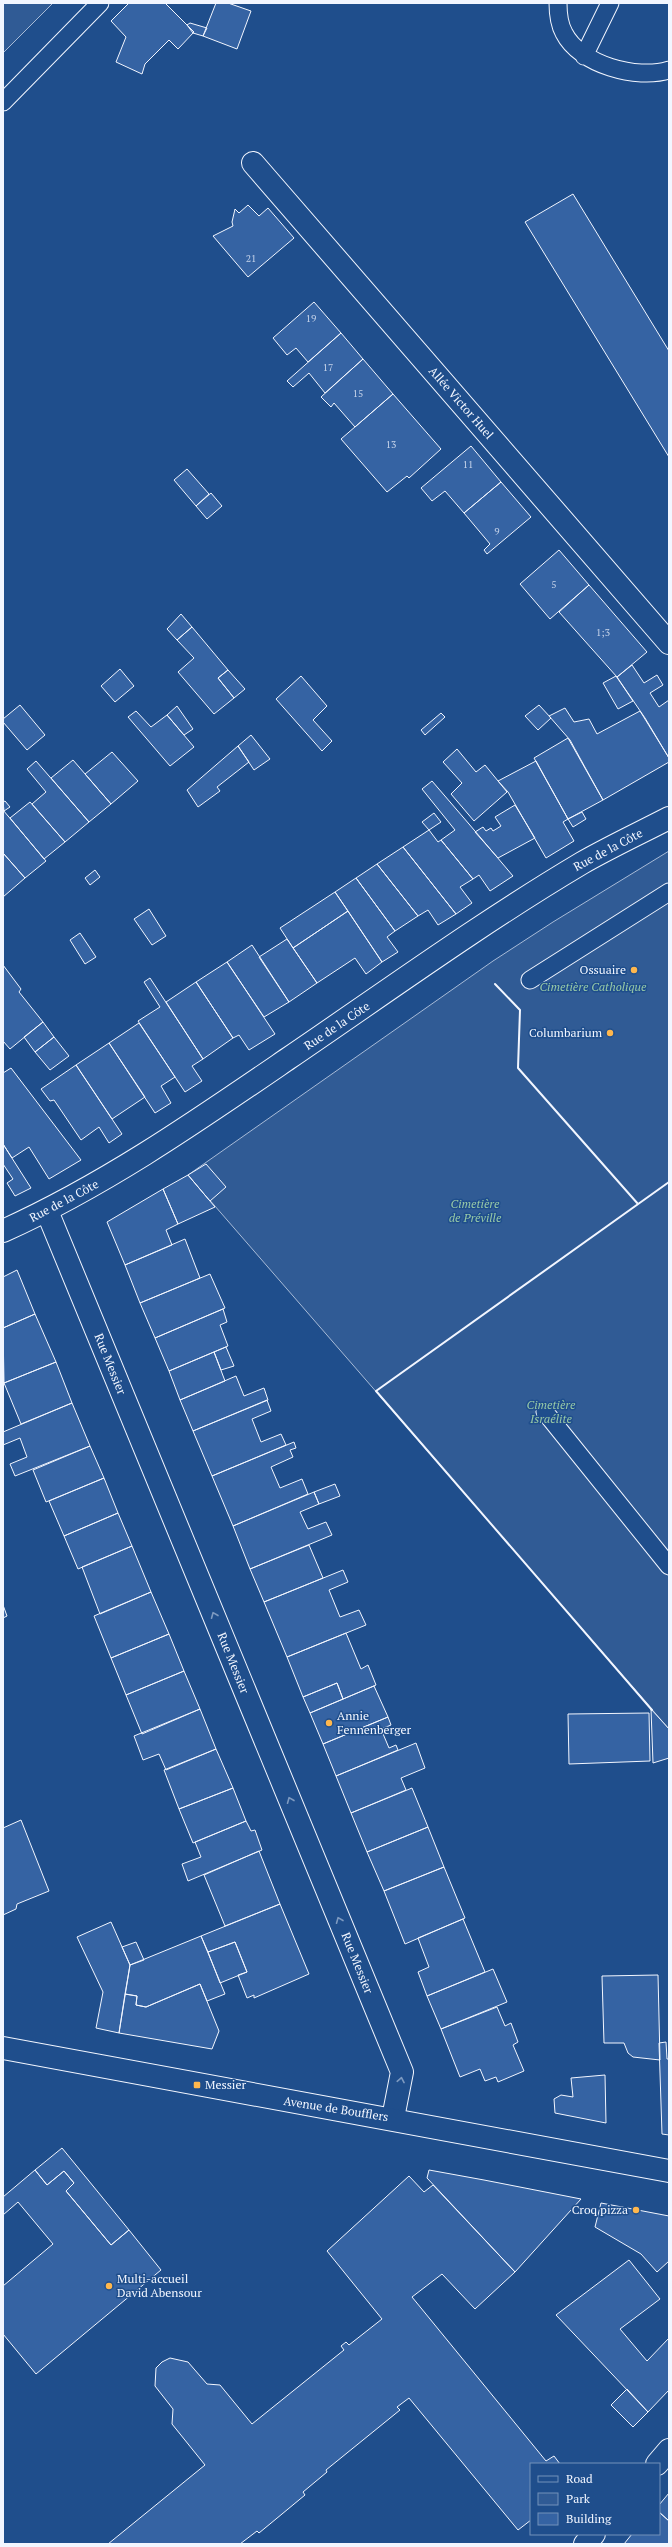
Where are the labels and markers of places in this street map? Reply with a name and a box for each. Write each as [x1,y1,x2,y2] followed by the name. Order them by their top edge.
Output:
[580,962,626,977] place label: Ossuaire
[629,965,639,975] marker: Ossuaire
[529,1025,603,1040] place label: Columbarium
[605,1028,615,1038] marker: Columbarium
[337,1708,412,1737] place label: Annie Fennenberger
[324,1718,334,1728] marker: Annie Fennenberger
[205,2077,246,2092] place label: Messier
[192,2080,202,2090] marker: Messier
[572,2202,628,2217] place label: Croq pizza
[631,2205,641,2215] marker: Croq pizza
[117,2271,202,2300] place label: Multi-accueil David Abensour
[104,2281,114,2291] marker: Multi-accueil David Abensour

